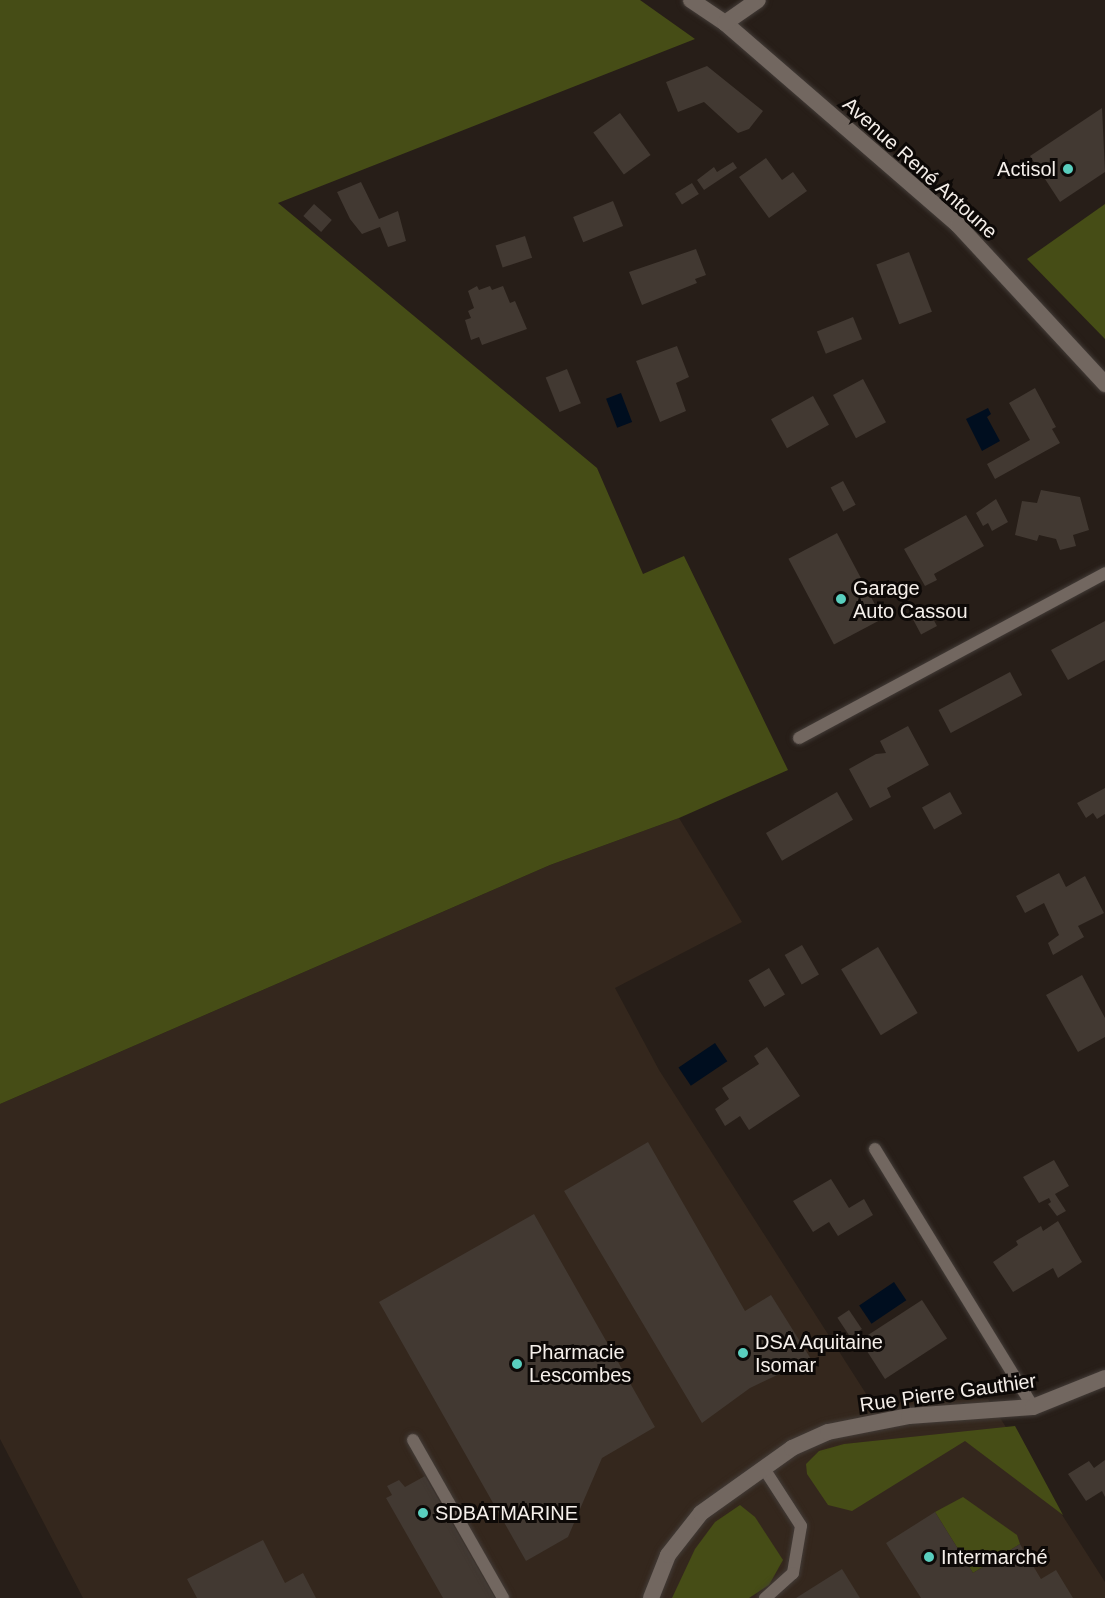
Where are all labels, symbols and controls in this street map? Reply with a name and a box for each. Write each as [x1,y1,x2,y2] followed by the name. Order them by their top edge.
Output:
[837,92,1003,244] street label: Avenue René Antoune
[997,157,1056,181] place label: Actisol
[1061,162,1075,176] marker: Actisol
[853,576,968,623] place label: Garage Auto Cassou
[834,592,848,606] marker: Garage Auto Cassou
[755,1330,885,1377] place label: DSA Aquitaine Isomar
[529,1340,631,1387] place label: Pharmacie Lescombes
[736,1346,750,1360] marker: DSA Aquitaine Isomar
[510,1357,524,1371] marker: Pharmacie Lescombes
[858,1369,1038,1417] street label: Rue Pierre Gauthier
[435,1501,578,1525] place label: SDBATMARINE
[416,1506,430,1520] marker: SDBATMARINE
[941,1545,1048,1569] place label: Intermarché
[922,1550,936,1564] marker: Intermarché

